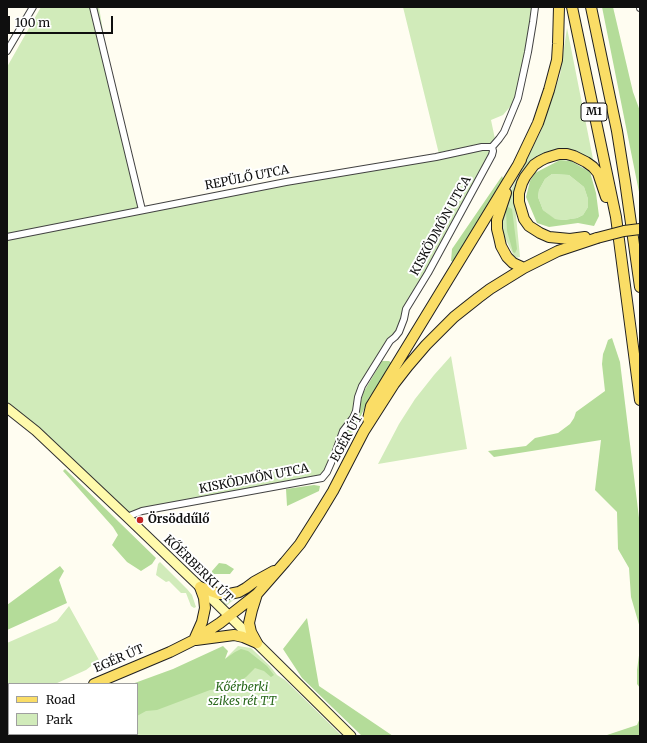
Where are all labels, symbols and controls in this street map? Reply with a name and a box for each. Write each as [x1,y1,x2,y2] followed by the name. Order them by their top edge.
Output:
[10,8,115,34] scale bar
[15,15,50,30] text: 100 m
[581,103,607,121] road number: M1
[204,163,290,193] street label: REPÜLŐ UTCA
[408,174,474,278] street label: KISKÖDMÖN UTCA
[328,411,366,465] street label: EGÉR ÚT
[198,461,310,497] street label: KISKÖDMÖN UTCA
[148,513,209,527] place label: Örsöddűlő
[135,515,145,525] marker: Örsöddűlő
[161,533,235,605] street label: KŐÉRBERKI ÚT
[92,642,146,676] street label: EGÉR ÚT
[208,681,276,709] park label: Kőérberki szikes rét TT
[8,683,138,735] legend
[46,692,75,707] text: Road
[46,712,73,727] text: Park

